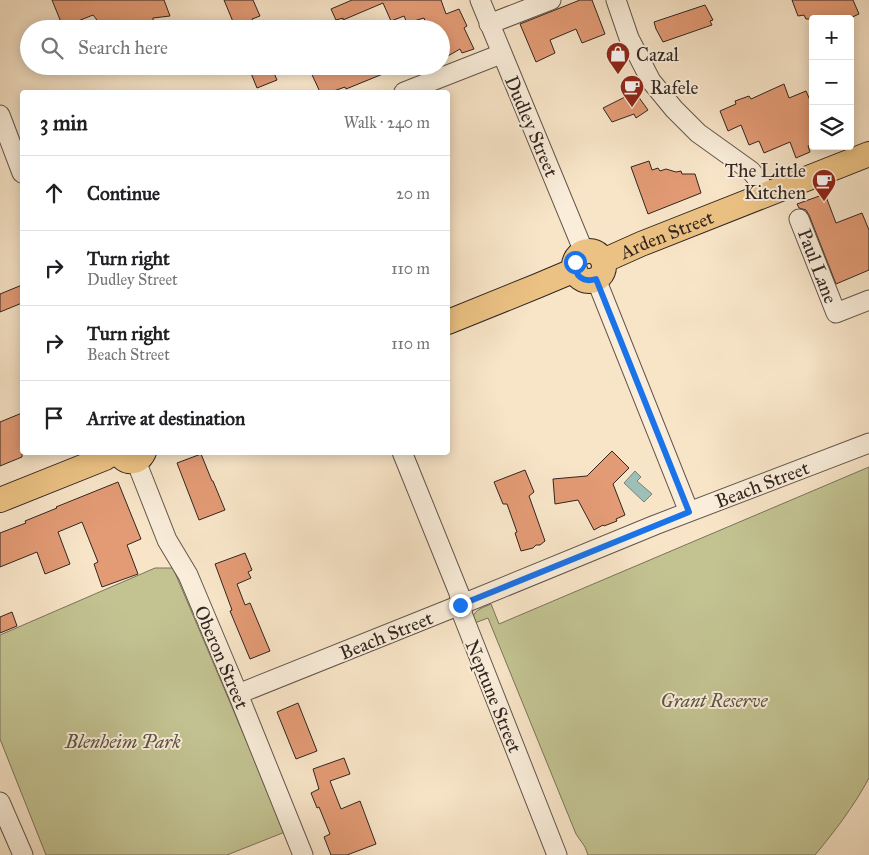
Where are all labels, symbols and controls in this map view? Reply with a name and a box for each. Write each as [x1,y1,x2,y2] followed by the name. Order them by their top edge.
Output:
[809,15,854,150] map controls
[809,15,854,60] button: +
[20,20,450,75] search box
[38,34,66,62] icon: search
[78,36,168,59] text: Search here
[605,41,631,75] shop icon: Cazal
[636,43,680,66] place label: Cazal
[809,60,854,105] button: −
[500,72,563,181] street label: Dudley Street
[619,74,645,108] cafe icon: Rafele
[650,76,699,99] place label: Rafele
[809,105,854,150] button: layers
[40,110,88,136] text: 3 min
[344,113,430,132] text: Walk · 240 m
[725,159,806,204] place label: The Little Kitchen
[811,168,837,202] cafe icon: The Little Kitchen
[40,179,68,207] icon: ahead
[87,182,160,205] text: Continue
[396,184,430,203] text: 20 m
[615,205,717,264] street label: Arden Street
[793,226,842,307] street label: Paul Lane
[87,247,170,270] text: Turn right
[564,251,587,274] route start
[40,254,68,282] icon: right
[391,259,430,278] text: 110 m
[87,270,178,289] text: Dudley Street
[87,322,170,345] text: Turn right
[40,329,68,357] icon: right
[391,334,430,353] text: 110 m
[87,345,170,364] text: Beach Street
[40,404,68,432] icon: arrive
[87,407,245,430] text: Arrive at destination
[712,456,812,513] street label: Beach Street
[449,594,472,617] route end
[189,602,254,713] street label: Oberon Street
[336,606,436,665] street label: Beach Street
[460,636,527,756] street label: Neptune Street
[661,689,768,712] park label: Grant Reserve
[64,730,181,753] park label: Blenheim Park

